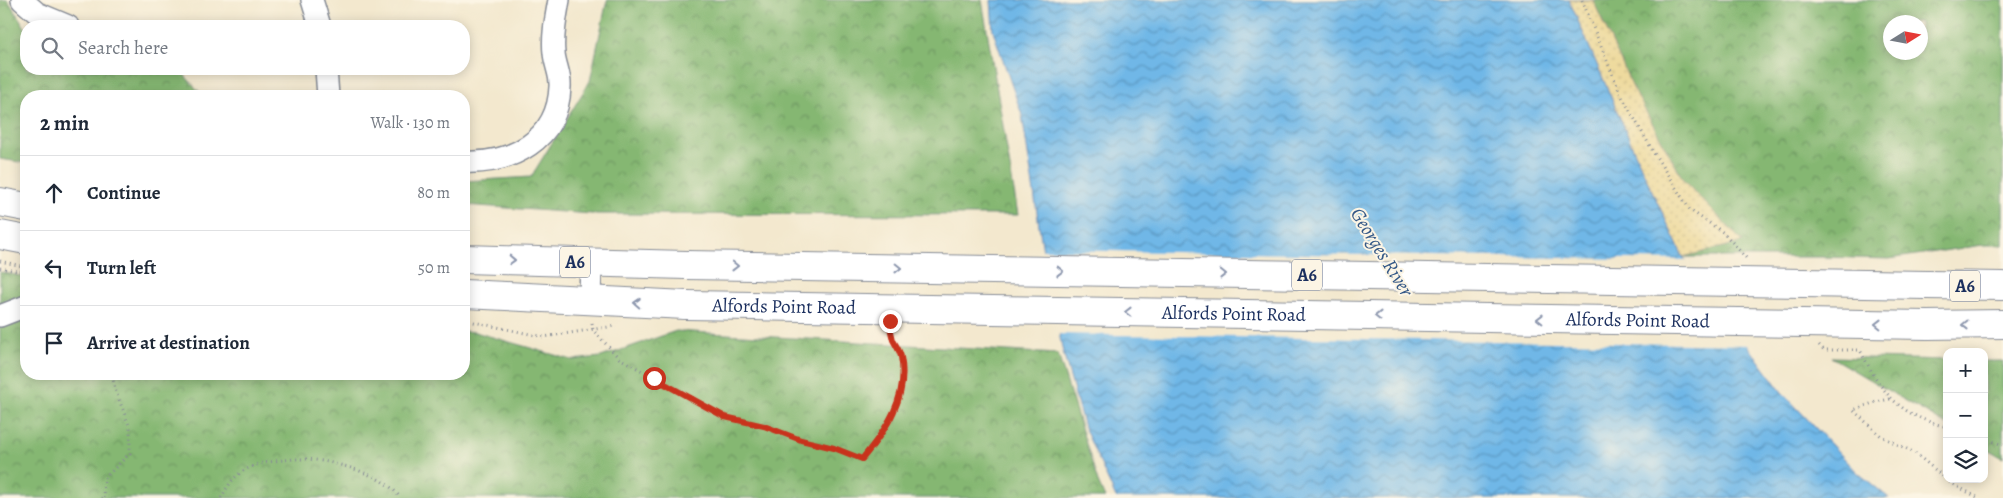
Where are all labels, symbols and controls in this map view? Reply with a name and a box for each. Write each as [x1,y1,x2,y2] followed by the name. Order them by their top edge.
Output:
[1883,15,1928,60] north arrow
[20,20,470,75] search box
[38,34,66,62] icon: search
[78,35,168,61] text: Search here
[40,109,89,137] text: 2 min
[370,112,450,134] text: Walk · 130 m
[40,179,68,207] icon: ahead
[87,180,161,206] text: Continue
[417,182,450,204] text: 80 m
[1344,203,1420,302] water label: Georges River
[560,246,590,278] road number: A6
[40,254,68,282] icon: left
[87,255,156,281] text: Turn left
[509,255,517,266] one-way arrow
[418,257,450,279] text: 50 m
[1292,260,1322,290] road number: A6
[732,261,739,271] one-way arrow
[894,263,902,273] one-way arrow
[1056,266,1064,276] one-way arrow
[1219,269,1227,279] one-way arrow
[1950,270,1980,302] road number: A6
[711,292,857,321] street label: Alfords Point Road
[633,297,641,308] one-way arrow
[1161,300,1307,328] street label: Alfords Point Road
[1565,306,1711,335] street label: Alfords Point Road
[1124,307,1132,317] one-way arrow
[879,310,902,333] route end
[1374,311,1382,322] one-way arrow
[1536,314,1544,324] one-way arrow
[1874,319,1882,330] one-way arrow
[1961,320,1968,330] one-way arrow
[40,329,68,357] icon: arrive
[87,330,250,356] text: Arrive at destination
[1943,348,1988,483] map controls
[1943,348,1988,393] button: +
[643,367,666,390] route start
[1943,393,1988,438] button: −
[1943,438,1988,483] button: layers

